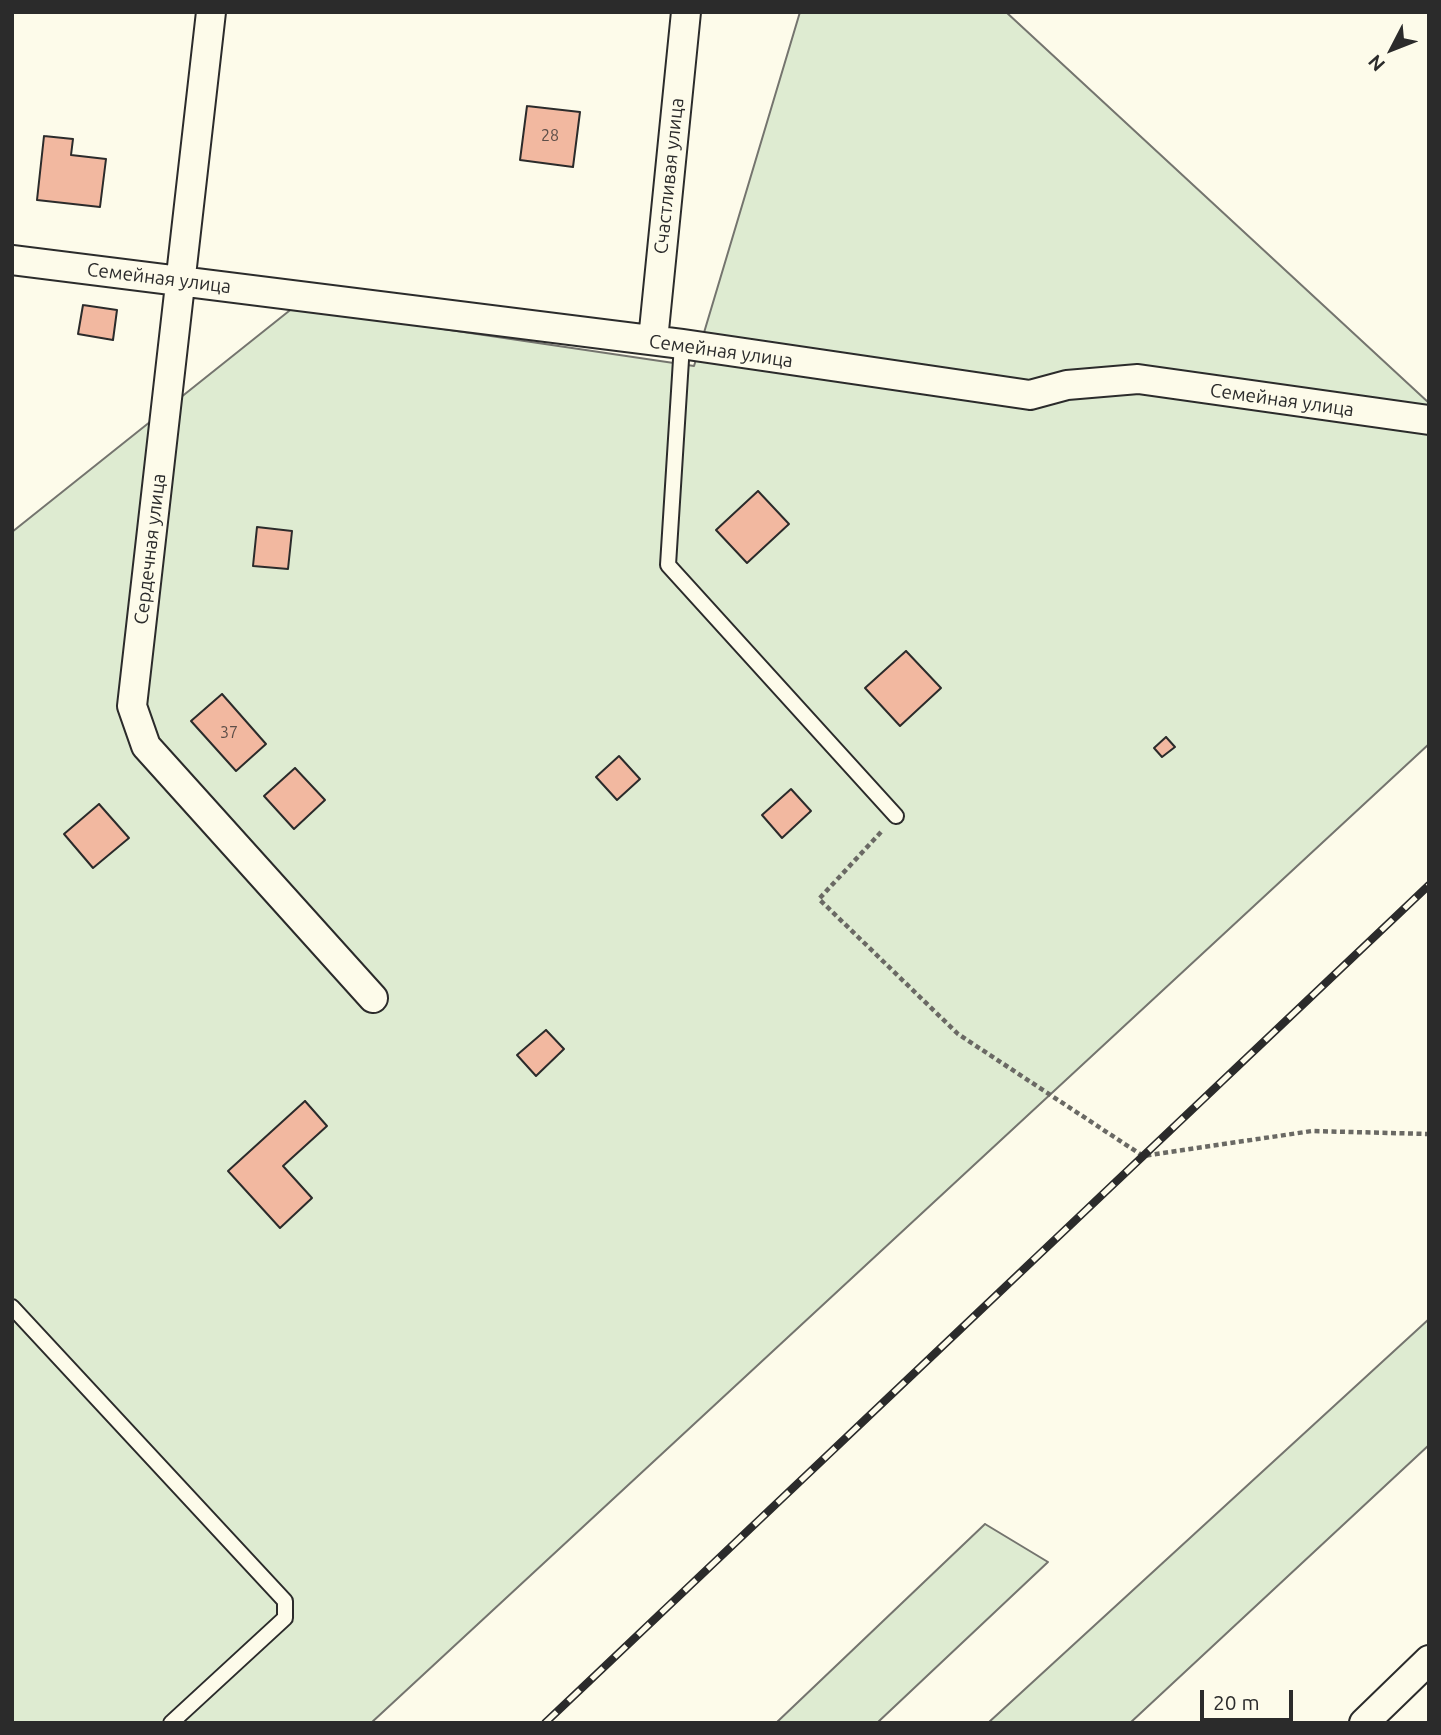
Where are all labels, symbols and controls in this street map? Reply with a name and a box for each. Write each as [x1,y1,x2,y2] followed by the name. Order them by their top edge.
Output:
[1357,14,1427,84] north arrow
[1363,50,1389,76] text: N
[649,97,689,255] street label: Счастливая улица
[541,126,559,146] house number: 28
[86,258,232,298] street label: Семейная улица
[648,330,794,372] street label: Семейная улица
[1209,379,1355,421] street label: Семейная улица
[129,472,171,626] street label: Сердечная улица
[220,723,238,743] house number: 37
[1203,1676,1296,1720] scale bar
[1213,1690,1260,1714] text: 20 m

